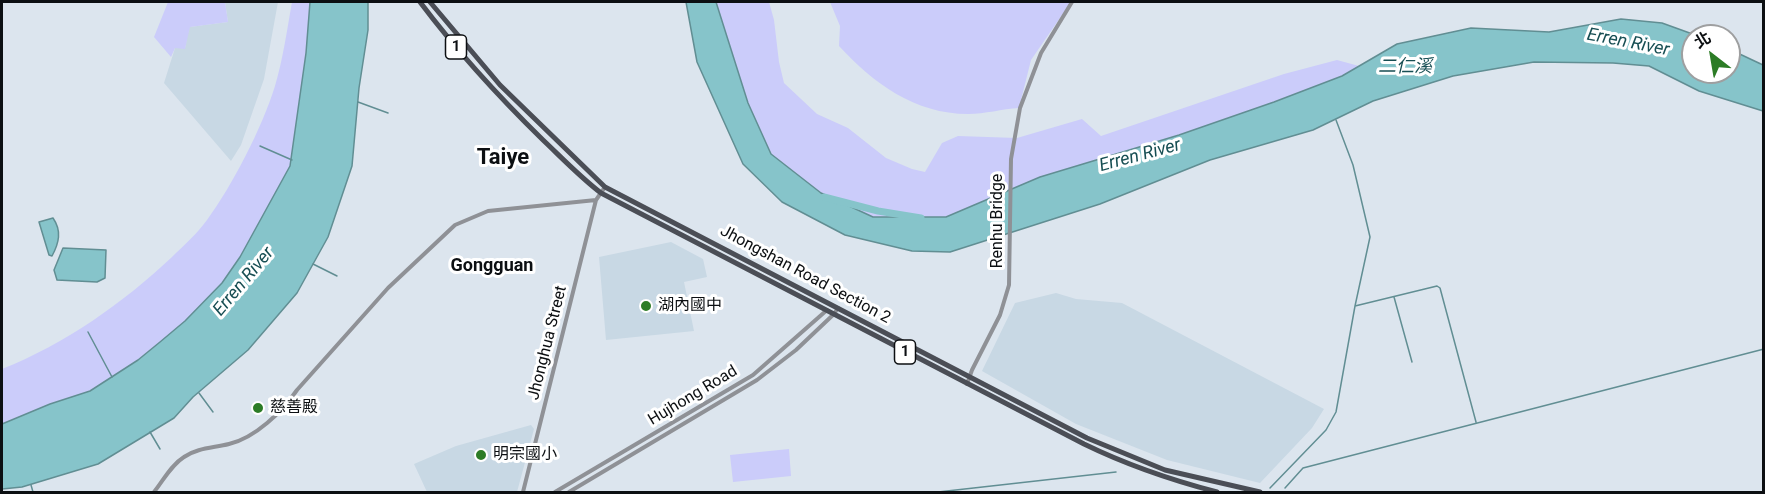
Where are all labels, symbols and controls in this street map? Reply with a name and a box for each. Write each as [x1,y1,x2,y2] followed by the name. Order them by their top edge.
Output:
[1585,24,1671,62] water label: Erren River
[1681,24,1741,84] north arrow
[1691,28,1714,52] text: 北
[446,35,466,59] road number: 1
[1378,56,1432,78] water label: 二仁溪
[1097,135,1183,177] water label: Erren River
[477,145,529,171] district label: Taiye
[988,174,1008,268] street label: Renhu Bridge
[717,222,893,328] street label: Jhongshan Road Section 2
[209,243,279,321] water label: Erren River
[451,255,533,277] district label: Gongguan
[525,284,571,402] street label: Jhonghua Street
[658,296,722,316] place label: 湖內國中
[639,299,653,313] marker: 湖內國中
[894,340,916,364] road number: 1
[645,362,741,430] street label: Hujhong Road
[270,398,318,418] place label: 慈善殿
[251,401,265,415] marker: 慈善殿
[493,445,557,465] place label: 明宗國小
[474,448,488,462] marker: 明宗國小

